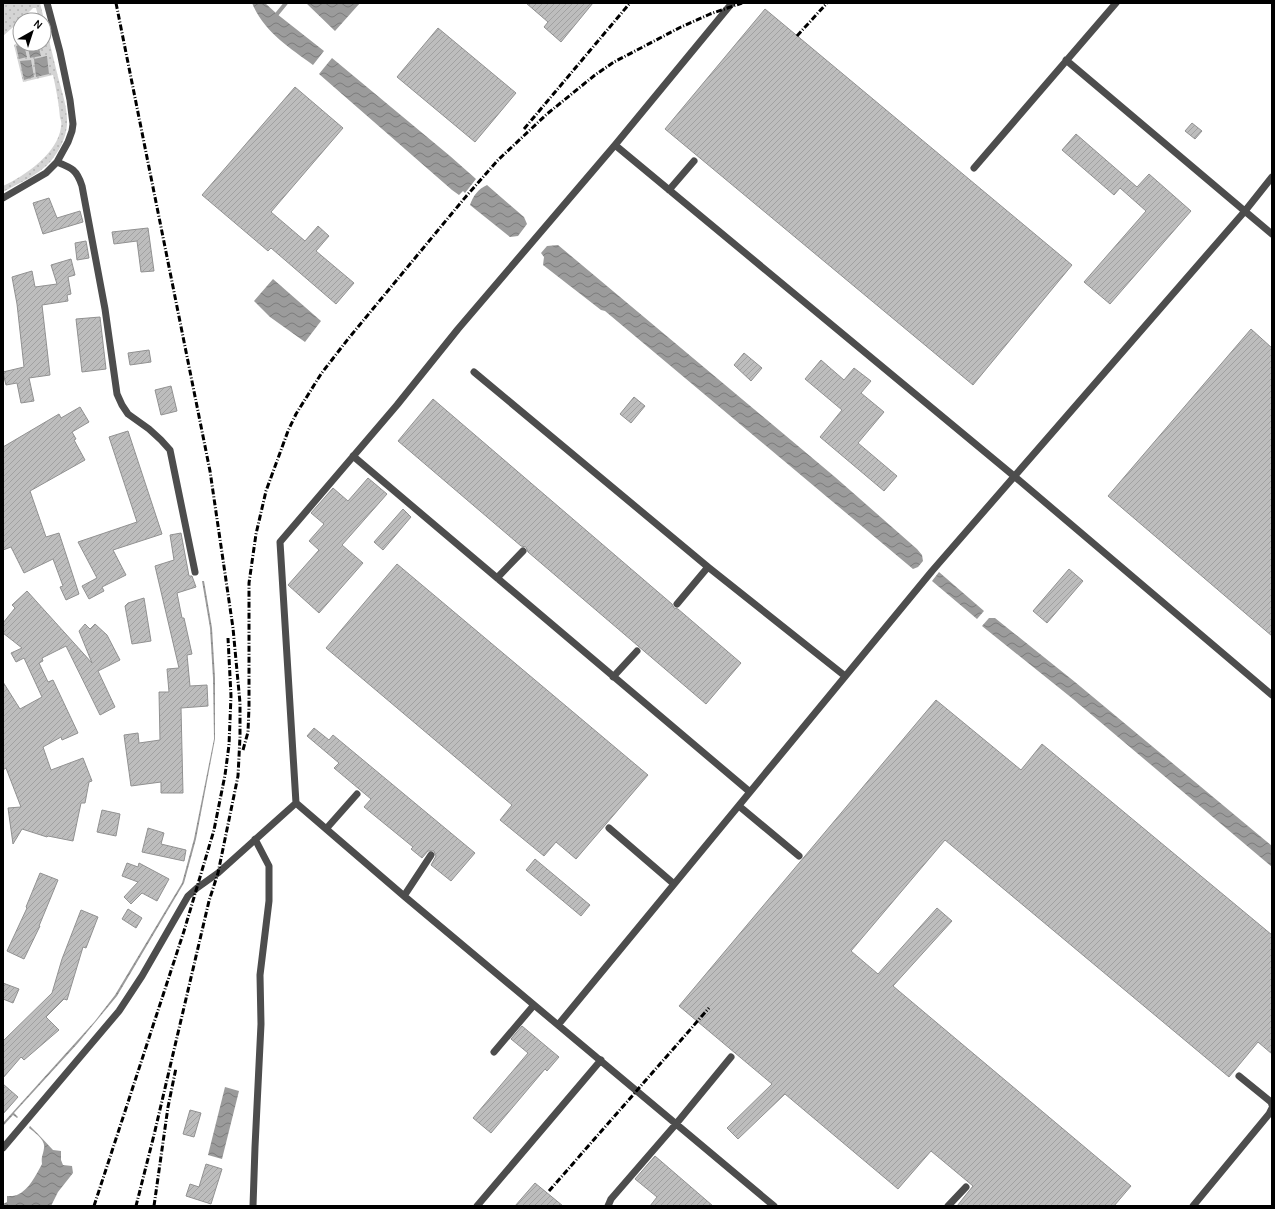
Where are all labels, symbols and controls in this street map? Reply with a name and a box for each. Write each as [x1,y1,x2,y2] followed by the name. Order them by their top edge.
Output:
[12,12,52,52] north arrow
[31,17,45,32] text: N

